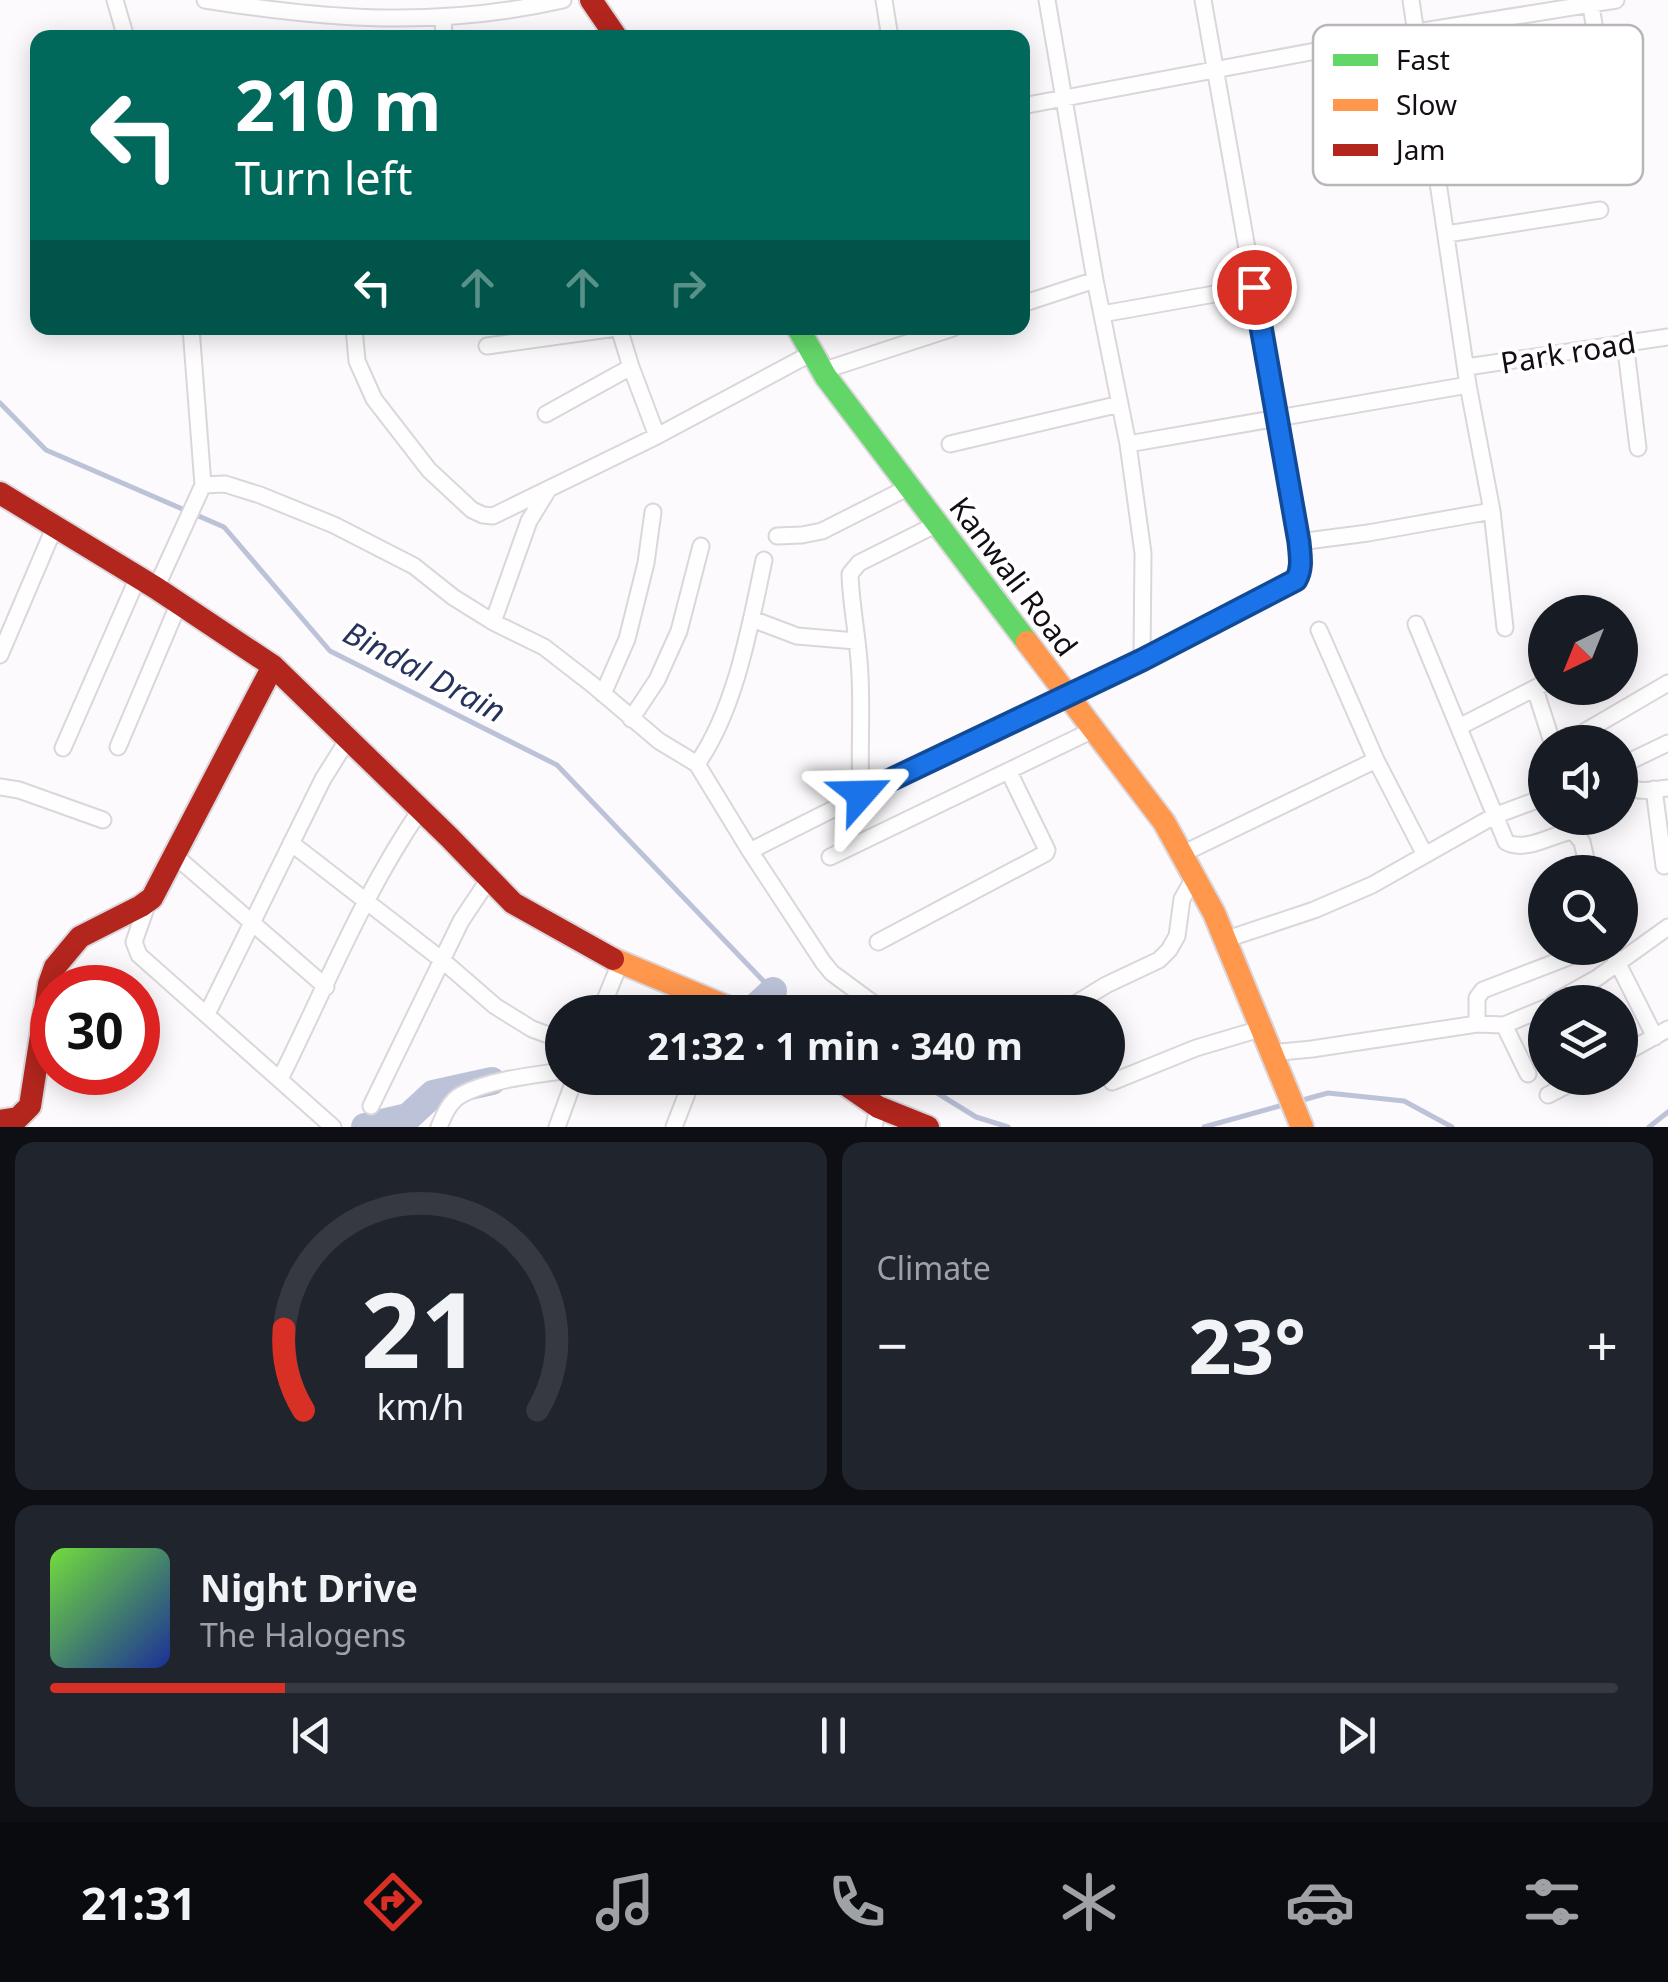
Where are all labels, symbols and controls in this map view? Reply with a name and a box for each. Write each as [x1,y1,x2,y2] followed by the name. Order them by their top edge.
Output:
[1313,25,1643,185] legend
[1396,40,1450,78] text: Fast
[235,56,442,152] text: 210 m
[70,70,200,200] icon: left
[1396,85,1457,123] text: Slow
[1393,130,1446,168] text: Jam
[235,147,412,208] text: Turn left
[1212,245,1297,330] pin
[345,260,400,315] icon: left
[450,260,505,315] icon: ahead
[555,260,610,315] icon: ahead
[660,260,715,315] icon: right
[1227,260,1282,315] icon: arrive
[1497,321,1639,383] street label: Park road
[941,488,1087,664] street label: Kanwali Road
[1528,595,1638,705] north arrow
[1528,595,1638,1095] map controls
[336,610,514,732] water label: Bindal Drain
[1528,725,1638,835] button: sound
[809,742,913,846] position arrow
[1528,855,1638,965] button: search
[30,965,160,1095] speed limit sign: 30
[1528,985,1638,1095] button: layers
[647,1019,1023,1071] text: 21:32 · 1 min · 340 m
[877,1246,991,1289] text: Climate
[361,1257,480,1398] text: 21
[1188,1294,1306,1396] text: 23°
[877,1307,908,1382] text: −
[1587,1307,1618,1382] text: +
[377,1382,465,1430] text: km/h
[200,1561,418,1613] text: Night Drive
[200,1613,406,1656] text: The Halogens
[284,1708,339,1763] icon: previous
[806,1708,861,1763] icon: pause
[1329,1708,1384,1763] icon: next
[358,1867,428,1937] icon: directions
[590,1867,660,1937] icon: music
[822,1867,892,1937] icon: phone
[1054,1867,1124,1937] icon: climate
[1285,1867,1355,1937] icon: car
[1517,1867,1587,1937] icon: filters
[81,1872,196,1933] text: 21:31

